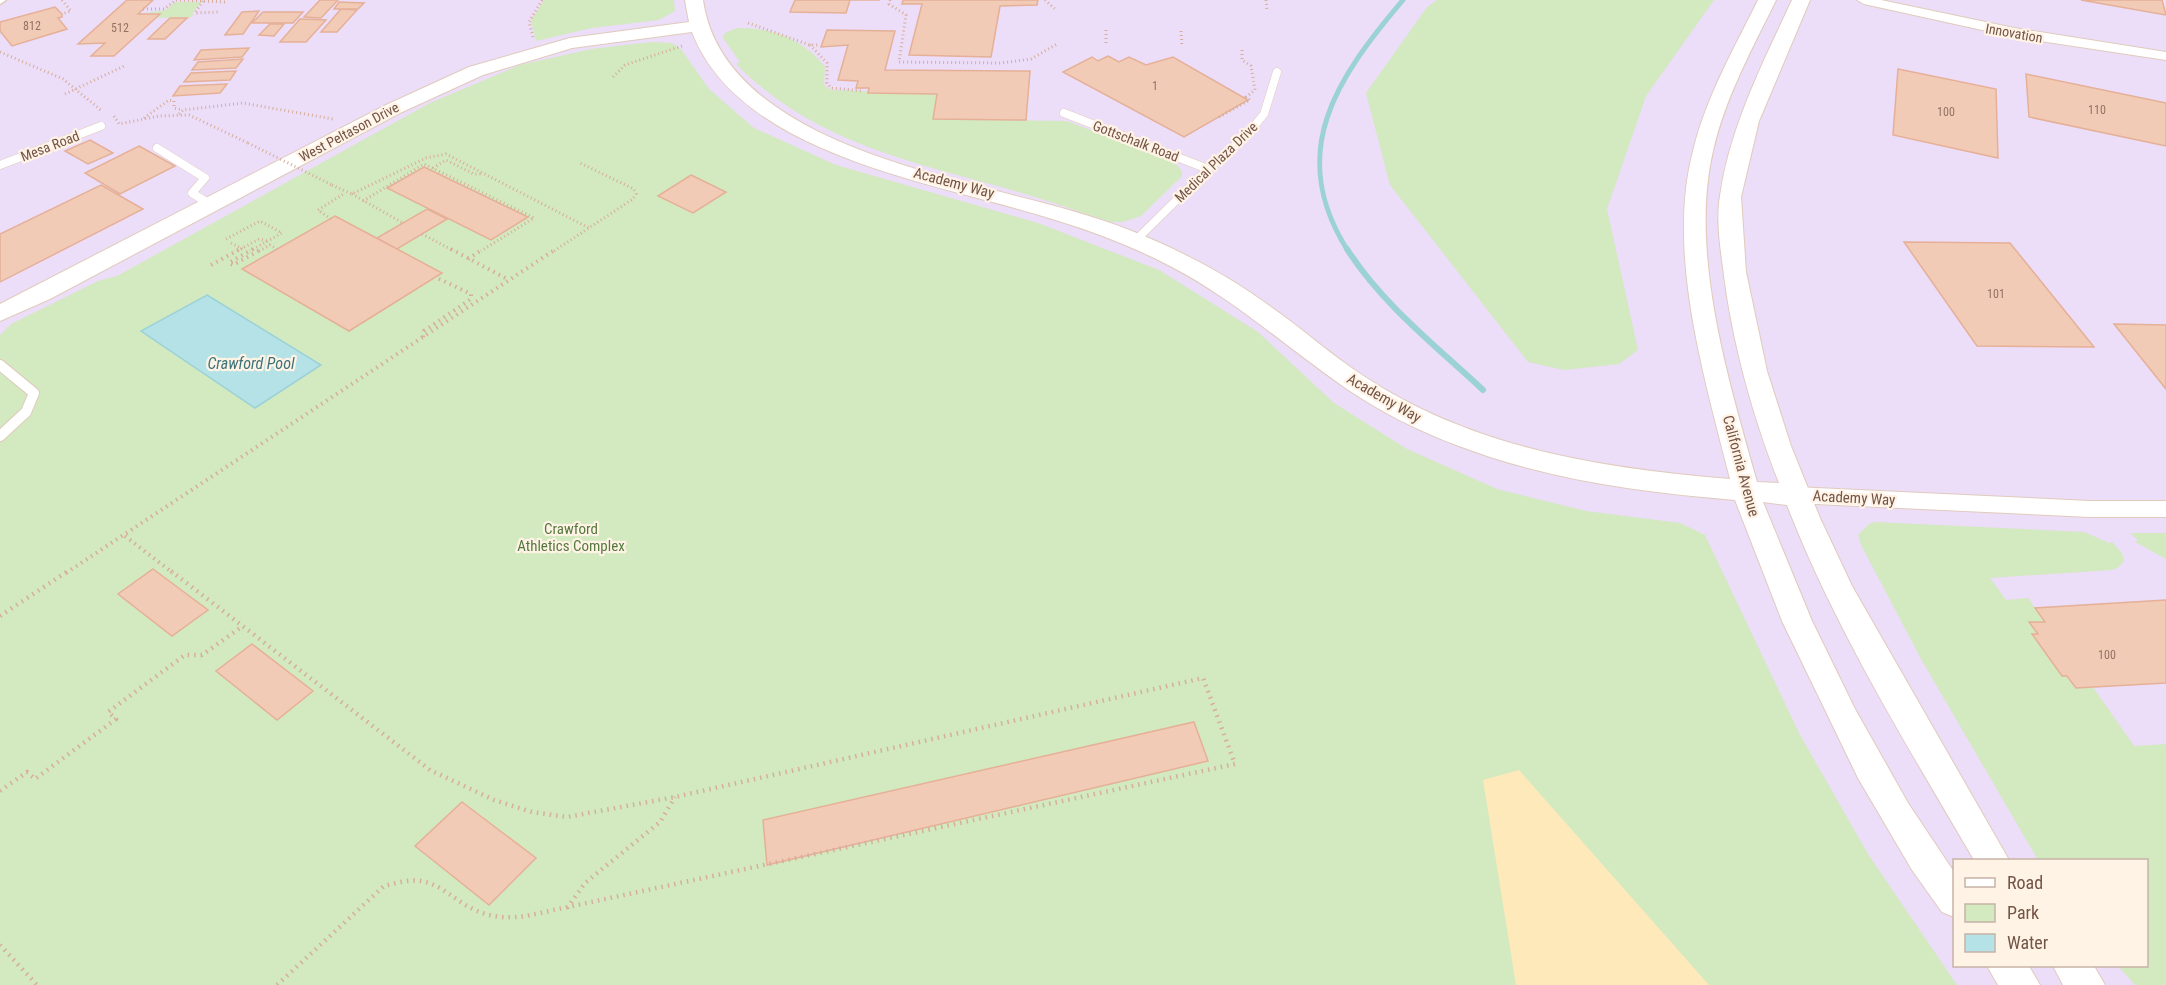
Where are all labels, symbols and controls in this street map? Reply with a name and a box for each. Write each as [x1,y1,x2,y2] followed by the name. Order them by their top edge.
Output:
[23,19,41,33] house number: 812
[1984,20,2044,46] street label: Innovation
[111,21,129,35] house number: 512
[1152,79,1158,93] house number: 1
[297,99,402,165] street label: West Peltason Drive
[2088,103,2106,117] house number: 110
[1937,105,1955,119] house number: 100
[1091,117,1181,165] street label: Gottschalk Road
[1171,118,1261,205] street label: Medical Plaza Drive
[18,128,82,164] street label: Mesa Road
[912,164,996,202] street label: Academy Way
[1987,287,2005,301] house number: 101
[208,354,295,373] water label: Crawford Pool
[1344,370,1424,426] street label: Academy Way
[1719,413,1763,519] street label: California Avenue
[1812,487,1896,509] street label: Academy Way
[517,520,625,555] park label: Crawford Athletics Complex
[2098,648,2116,662] house number: 100
[1953,859,2148,967] legend
[2007,872,2043,893] text: Road
[2007,902,2039,923] text: Park
[2007,932,2049,953] text: Water

